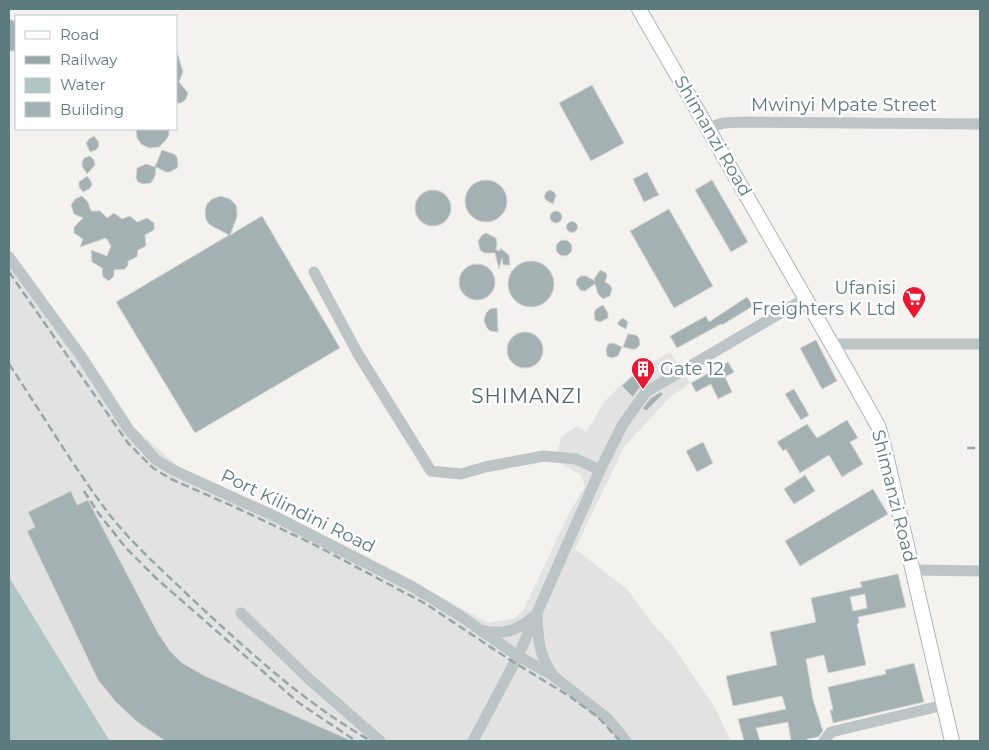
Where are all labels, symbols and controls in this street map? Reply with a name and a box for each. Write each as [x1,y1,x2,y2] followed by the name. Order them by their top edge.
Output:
[15,15,178,130] legend
[60,25,99,44] text: Road
[60,50,118,69] text: Railway
[670,72,756,200] street label: Shimanzi Road
[60,75,106,94] text: Water
[751,94,937,116] street label: Mwinyi Mpate Street
[60,100,124,119] text: Building
[752,277,896,320] place label: Ufanisi Freighters K Ltd
[901,285,927,319] supermarket icon: Ufanisi Freighters K Ltd
[630,356,656,390] building icon: Gate 12
[660,358,724,380] place label: Gate 12
[471,384,583,408] district label: SHIMANZI
[867,427,921,565] street label: Shimanzi Road
[217,464,379,558] street label: Port Kilindini Road

